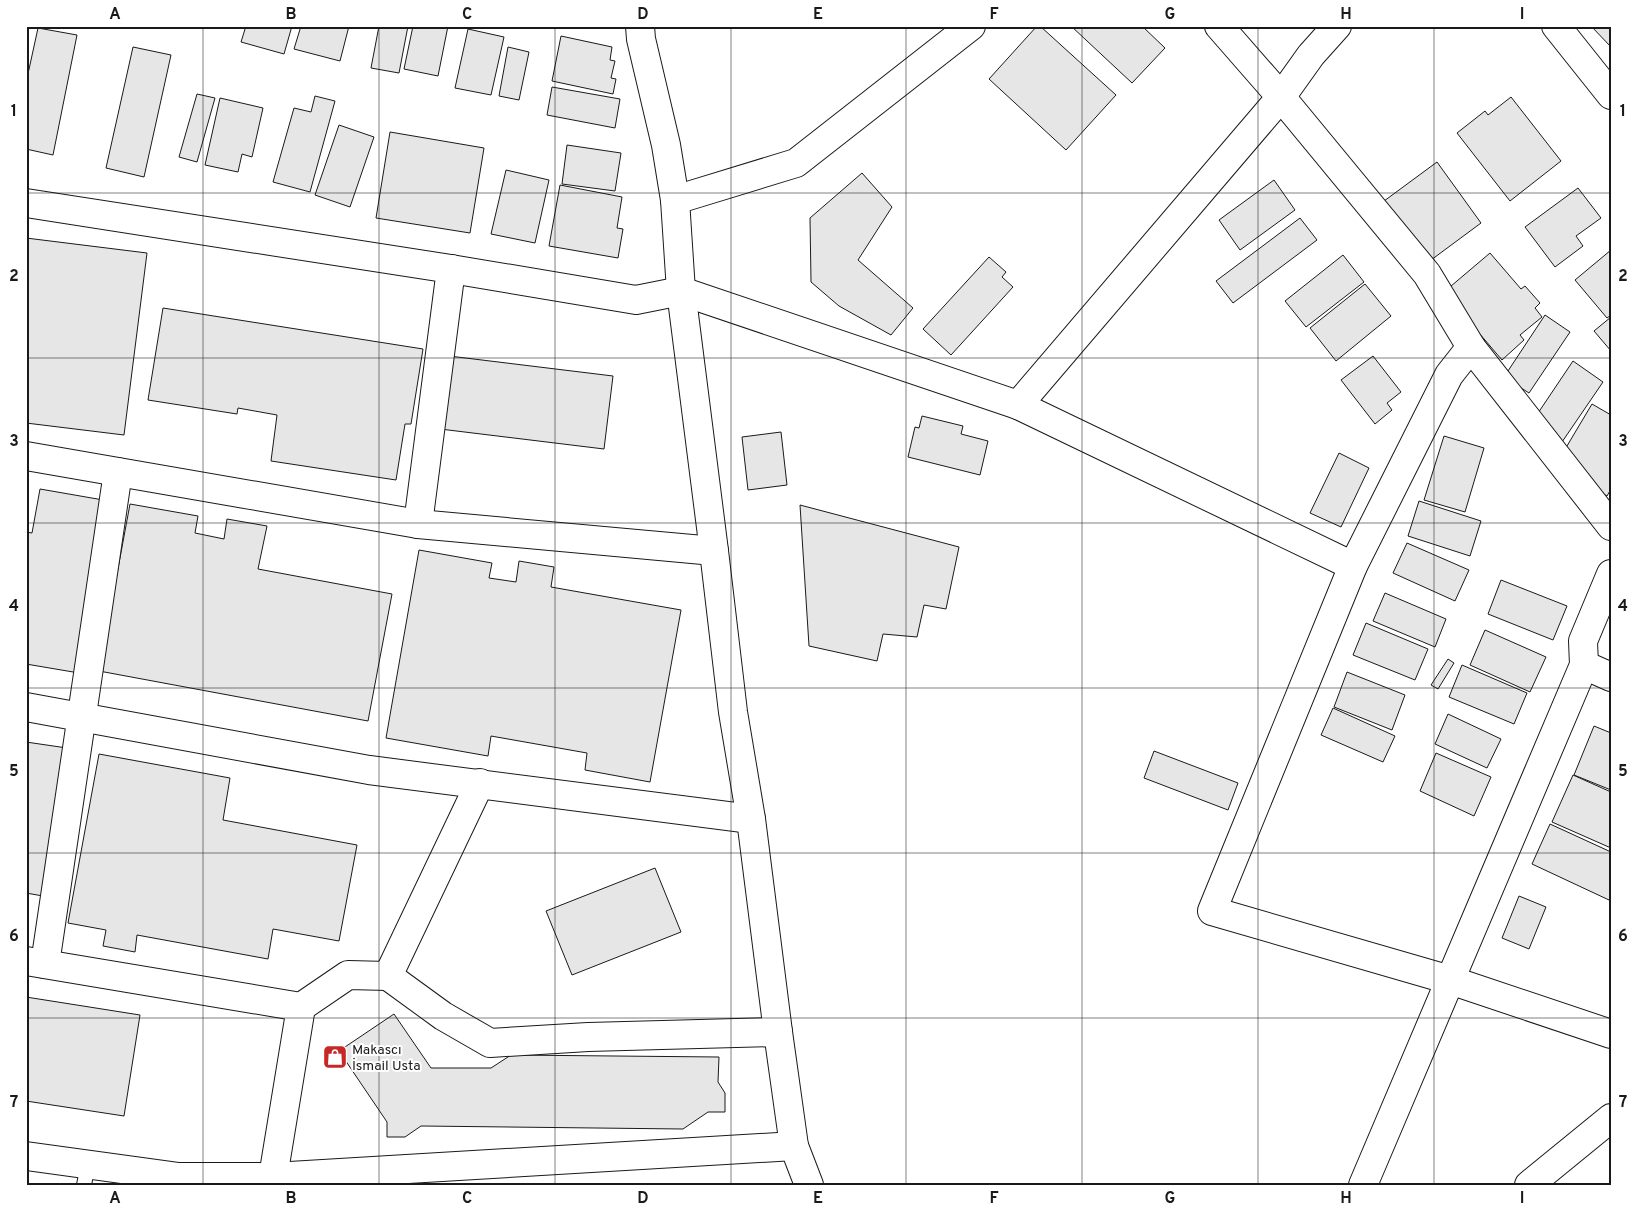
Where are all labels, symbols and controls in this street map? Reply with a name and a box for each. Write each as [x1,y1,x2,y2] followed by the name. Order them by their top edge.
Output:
[109,5,121,25] text: A
[285,5,297,25] text: B
[462,5,472,25] text: C
[637,5,649,25] text: D
[813,5,823,25] text: E
[989,5,999,25] text: F
[1165,5,1175,25] text: G
[1340,5,1352,25] text: H
[1520,5,1524,25] text: I
[11,102,17,122] text: 1
[1620,102,1626,122] text: 1
[9,267,19,287] text: 2
[1618,267,1628,287] text: 2
[9,432,19,452] text: 3
[1618,432,1628,452] text: 3
[9,597,19,617] text: 4
[1618,597,1628,617] text: 4
[9,762,19,782] text: 5
[1618,762,1628,782] text: 5
[9,927,19,947] text: 6
[1618,927,1628,947] text: 6
[352,1042,421,1075] place label: Makascı İsmail Usta
[322,1044,348,1070] shop icon: Makascı İsmail Usta
[10,1093,18,1113] text: 7
[1619,1093,1627,1113] text: 7
[109,1189,121,1209] text: A
[285,1189,297,1209] text: B
[462,1189,472,1209] text: C
[637,1189,649,1209] text: D
[813,1189,823,1209] text: E
[989,1189,999,1209] text: F
[1165,1189,1175,1209] text: G
[1340,1189,1352,1209] text: H
[1520,1189,1524,1209] text: I

